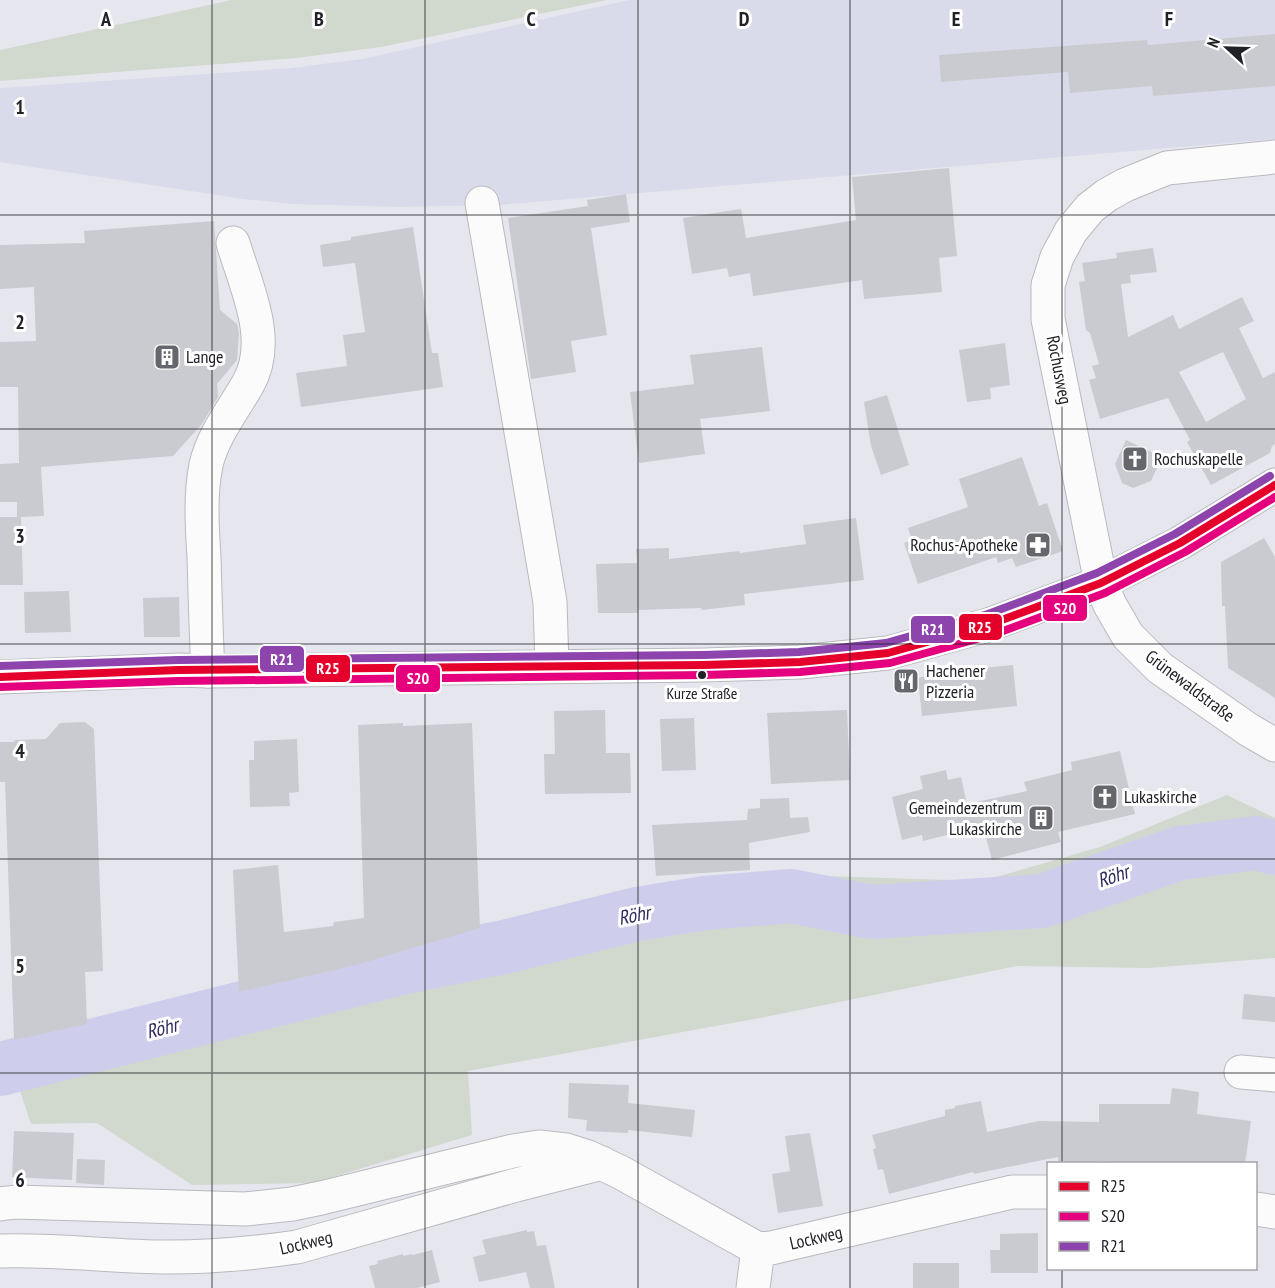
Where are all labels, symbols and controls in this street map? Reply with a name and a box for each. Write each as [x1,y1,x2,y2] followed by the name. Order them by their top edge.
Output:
[100,6,112,32] text: A
[314,6,324,32] text: B
[526,6,536,32] text: C
[739,6,750,32] text: D
[952,6,960,32] text: E
[1165,6,1173,32] text: F
[1197,18,1257,78] north arrow
[1202,35,1224,50] text: N
[15,94,25,120] text: 1
[15,309,25,335] text: 2
[1042,334,1077,406] street label: Rochusweg
[152,342,182,372] building icon: Lange
[186,345,224,368] place label: Lange
[1120,444,1150,474] church icon: Rochuskapelle
[1154,447,1243,470] place label: Rochuskapelle
[15,523,25,549] text: 3
[1023,530,1053,560] pharmacy icon: Rochus-Apotheke
[910,533,1018,556] place label: Rochus-Apotheke
[1042,594,1088,622] line badge: S20
[1054,598,1077,618] text: S20
[958,613,1003,641] line badge: R25
[910,615,956,644] line badge: R21
[968,617,992,637] text: R25
[921,619,945,639] text: R21
[259,645,305,673] line badge: R21
[1141,645,1240,727] street label: Grünewaldstraße
[270,649,294,669] text: R21
[305,654,351,683] line badge: R25
[316,658,340,678] text: R25
[926,659,985,703] place label: Hachener Pizzeria
[395,664,441,693] line badge: S20
[891,666,921,696] restaurant icon: Hachener Pizzeria
[407,668,430,688] text: S20
[696,669,708,681] marker: Kurze Straße
[667,683,737,703] place label: Kurze Straße
[15,738,25,764] text: 4
[1090,782,1120,812] church icon: Lukaskirche
[1124,785,1197,808] place label: Lukaskirche
[909,796,1022,840] place label: Gemeindezentrum Lukaskirche
[1026,803,1056,833] building icon: Gemeindezentrum Lukaskirche
[1094,858,1135,893] water label: Röhr
[616,899,655,931] water label: Röhr
[15,953,25,979] text: 5
[143,1011,183,1044] water label: Röhr
[1047,1162,1257,1270] legend
[15,1167,25,1193] text: 6
[1101,1174,1126,1197] text: R25
[1101,1204,1125,1227] text: S20
[787,1220,844,1255] street label: Lockweg
[277,1225,334,1260] street label: Lockweg
[1101,1234,1126,1257] text: R21

